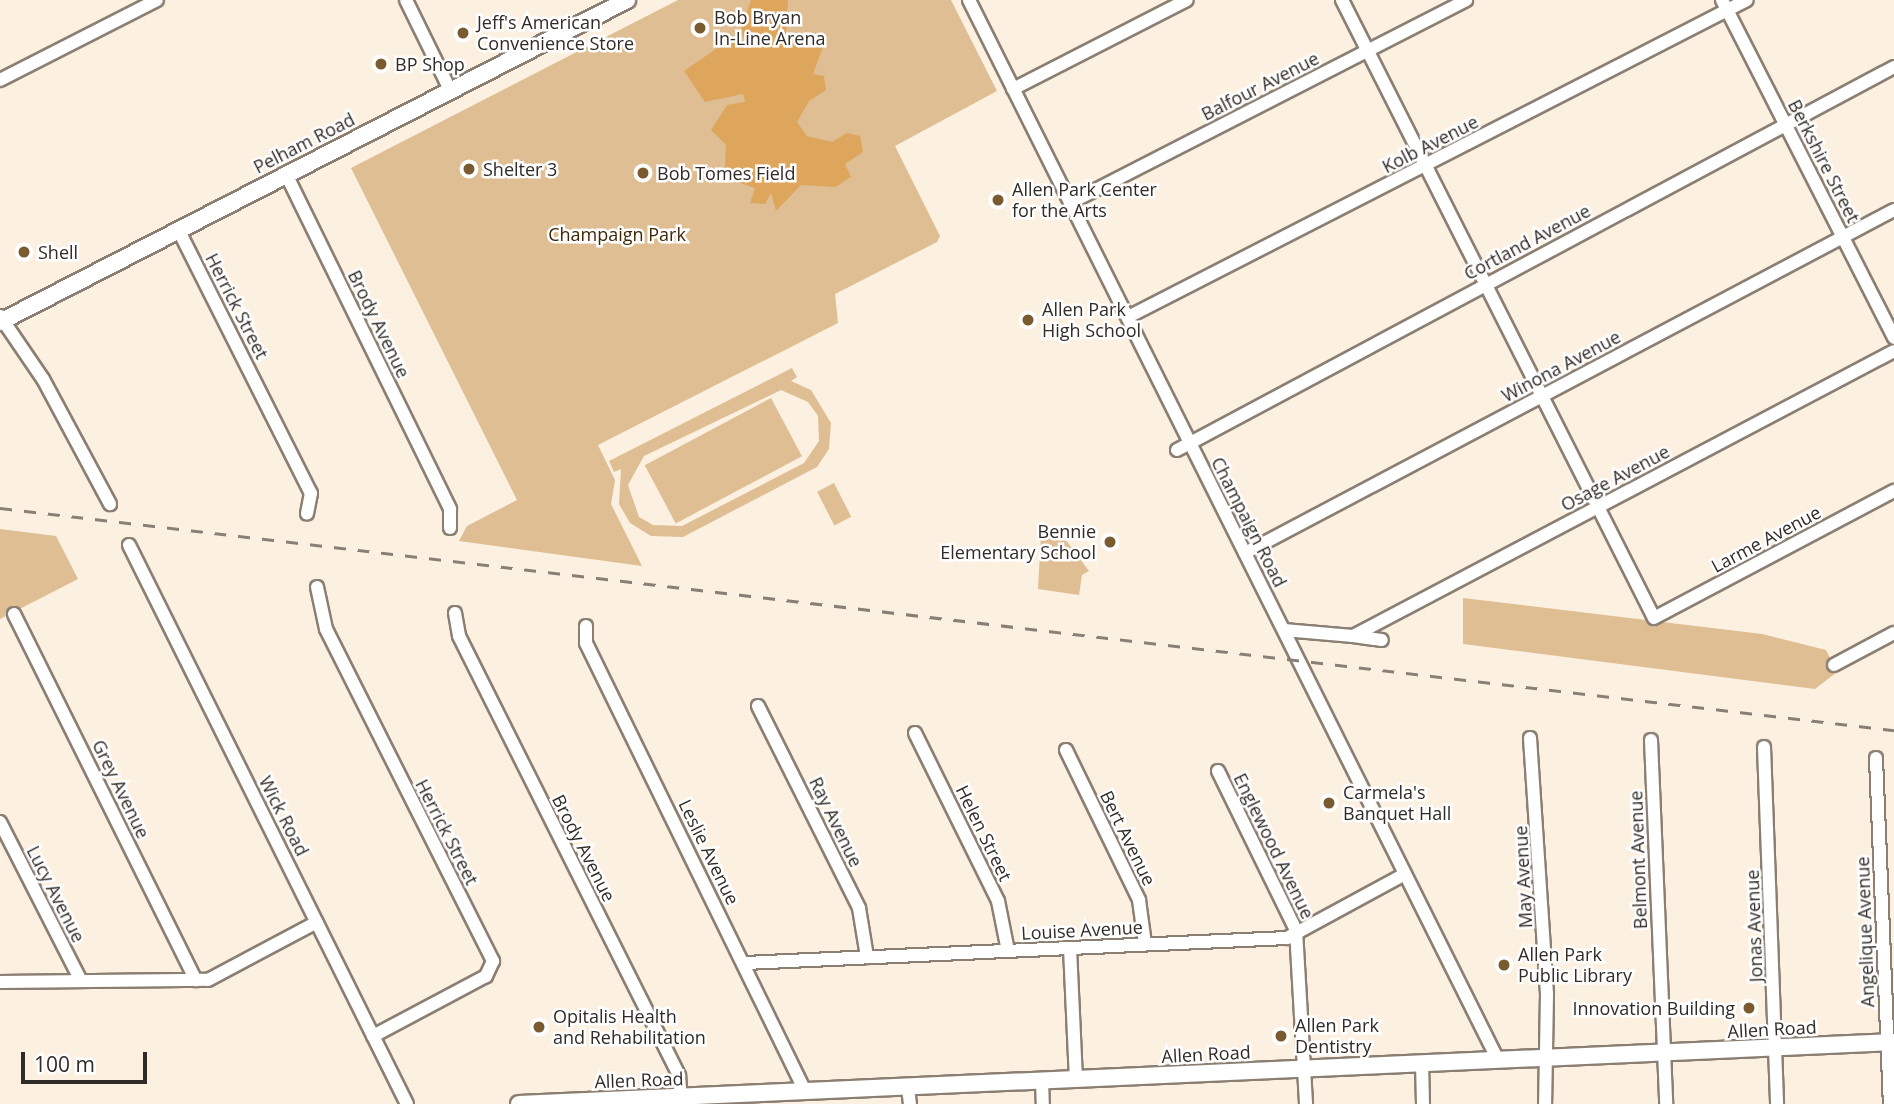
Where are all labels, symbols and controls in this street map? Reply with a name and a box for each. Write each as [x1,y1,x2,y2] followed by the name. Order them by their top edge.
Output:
[714,7,826,50] place label: Bob Bryan In-Line Arena
[477,12,634,54] place label: Jeff's American Convenience Store
[692,20,708,36] marker: Bob Bryan In-Line Arena
[455,25,471,41] marker: Jeff's American Convenience Store
[1198,47,1322,125] street label: Balfour Avenue
[395,53,465,75] place label: BP Shop
[373,56,389,72] marker: BP Shop
[1784,96,1864,226] street label: Berkshire Street
[250,108,358,178] street label: Pelham Road
[1378,111,1482,177] street label: Kolb Avenue
[483,158,557,180] place label: Shelter 3
[461,161,477,177] marker: Shelter 3
[657,162,795,184] place label: Bob Tomes Field
[635,165,651,181] marker: Bob Tomes Field
[1012,179,1157,222] place label: Allen Park Center for the Arts
[990,192,1006,208] marker: Allen Park Center for the Arts
[1460,200,1594,284] street label: Cortland Avenue
[548,223,686,245] park label: Champaign Park
[38,241,78,263] place label: Shell
[16,244,32,260] marker: Shell
[201,250,273,362] street label: Herrick Street
[344,267,414,381] street label: Brody Avenue
[1042,299,1141,342] place label: Allen Park High School
[1020,312,1036,328] marker: Allen Park High School
[1498,326,1624,406] street label: Winona Avenue
[1557,440,1673,516] street label: Osage Avenue
[1207,453,1291,591] street label: Champaign Road
[1708,501,1824,577] street label: Larme Avenue
[940,521,1096,564] place label: Bennie Elementary School
[1102,534,1118,550] marker: Bennie Elementary School
[88,736,154,842] street label: Grey Avenue
[1229,770,1319,922] street label: Englewood Avenue
[255,772,313,860] street label: Wick Road
[805,773,867,871] street label: Ray Avenue
[411,776,483,888] street label: Herrick Street
[951,782,1017,884] street label: Helen Street
[1343,782,1451,824] place label: Carmela's Banquet Hall
[1096,787,1160,889] street label: Bert Avenue
[1625,790,1651,930] street label: Belmont Avenue
[548,791,620,905] street label: Brody Avenue
[1321,795,1337,811] marker: Carmela's Banquet Hall
[674,796,744,908] street label: Leslie Avenue
[1510,825,1536,929] street label: May Avenue
[22,842,90,946] street label: Lucy Avenue
[1852,856,1878,1008] street label: Angelique Avenue
[1741,869,1767,983] street label: Jonas Avenue
[1021,916,1143,944] street label: Louise Avenue
[1518,944,1632,986] place label: Allen Park Public Library
[1496,957,1512,973] marker: Allen Park Public Library
[1572,997,1735,1019] place label: Innovation Building
[1741,1000,1757,1016] marker: Innovation Building
[553,1006,706,1048] place label: Opitalis Health and Rehabilitation
[1295,1015,1379,1058] place label: Allen Park Dentistry
[1727,1016,1817,1042] street label: Allen Road
[531,1019,547,1035] marker: Opitalis Health and Rehabilitation
[1273,1028,1289,1044] marker: Allen Park Dentistry
[24,1038,150,1082] scale bar
[1161,1041,1251,1067] street label: Allen Road
[34,1050,95,1078] text: 100 m
[594,1068,684,1092] street label: Allen Road

